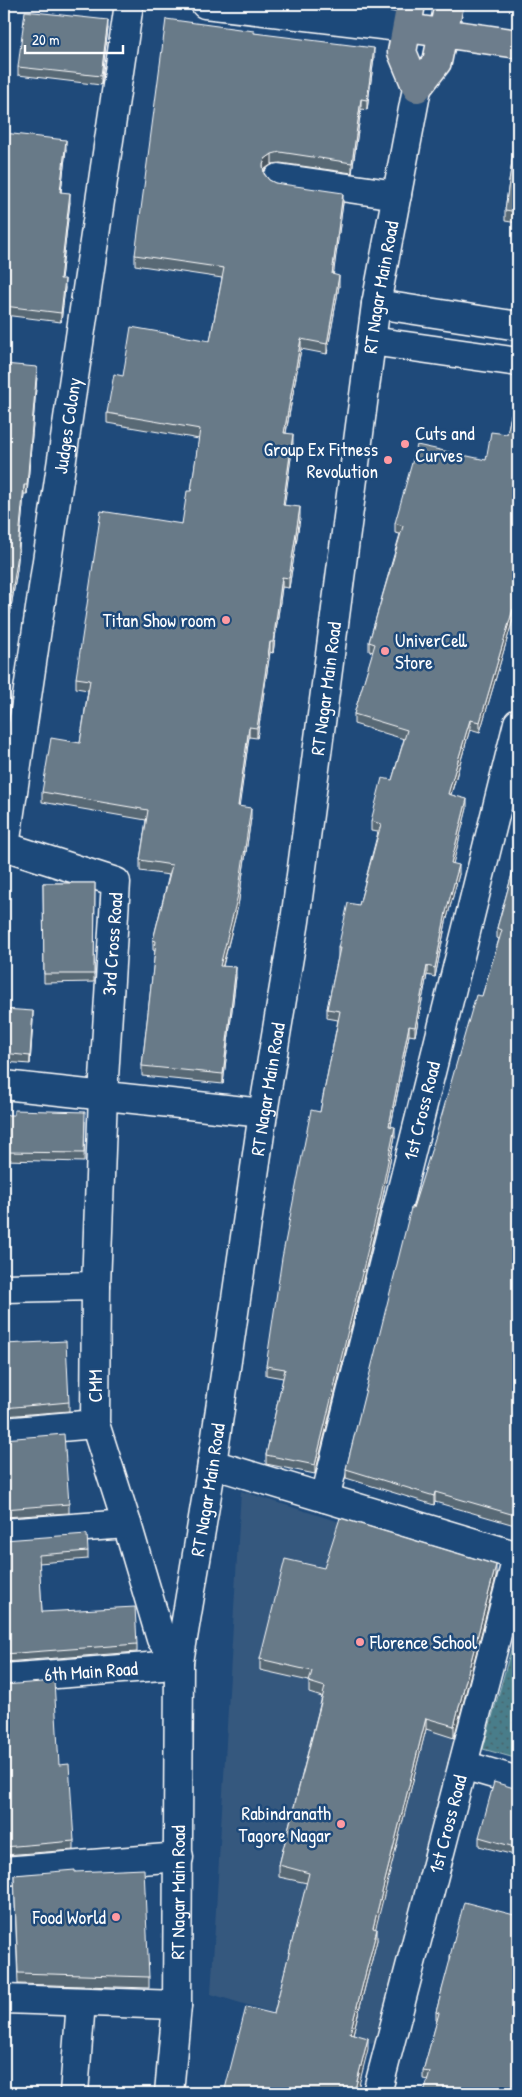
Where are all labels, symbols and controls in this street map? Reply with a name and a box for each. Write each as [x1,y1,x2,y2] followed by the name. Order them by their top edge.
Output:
[25,22,122,54] scale bar
[32,29,59,50] text: 20 m
[357,218,405,355] street label: RT Nagar Main Road
[47,376,87,476] street label: Judges Colony
[415,420,475,468] place label: Cuts and Curves
[264,436,378,484] place label: Group Ex Fitness Revolution
[399,438,411,450] marker: Cuts and Curves
[382,454,394,466] marker: Group Ex Fitness Revolution
[103,607,216,633] place label: Titan Show room
[220,614,232,626] marker: Titan Show room
[304,620,347,757] street label: RT Nagar Main Road
[395,627,468,675] place label: UniverCell Store
[379,645,391,657] marker: UniverCell Store
[95,891,129,996] street label: 3rd Cross Road
[244,1020,291,1157] street label: RT Nagar Main Road
[397,1058,446,1163] street label: 1st Cross Road
[82,1369,108,1403] street label: CMM
[184,1421,231,1558] street label: RT Nagar Main Road
[369,1629,478,1655] place label: Florence School
[354,1636,366,1648] marker: Florence School
[43,1655,139,1687] street label: 6th Main Road
[422,1771,473,1876] street label: 1st Cross Road
[239,1800,332,1848] place label: Rabindranath Tagore Nagar
[335,1818,347,1830] marker: Rabindranath Tagore Nagar
[164,1825,191,1960] street label: RT Nagar Main Road
[32,1904,107,1930] place label: Food World
[110,1911,122,1923] marker: Food World

